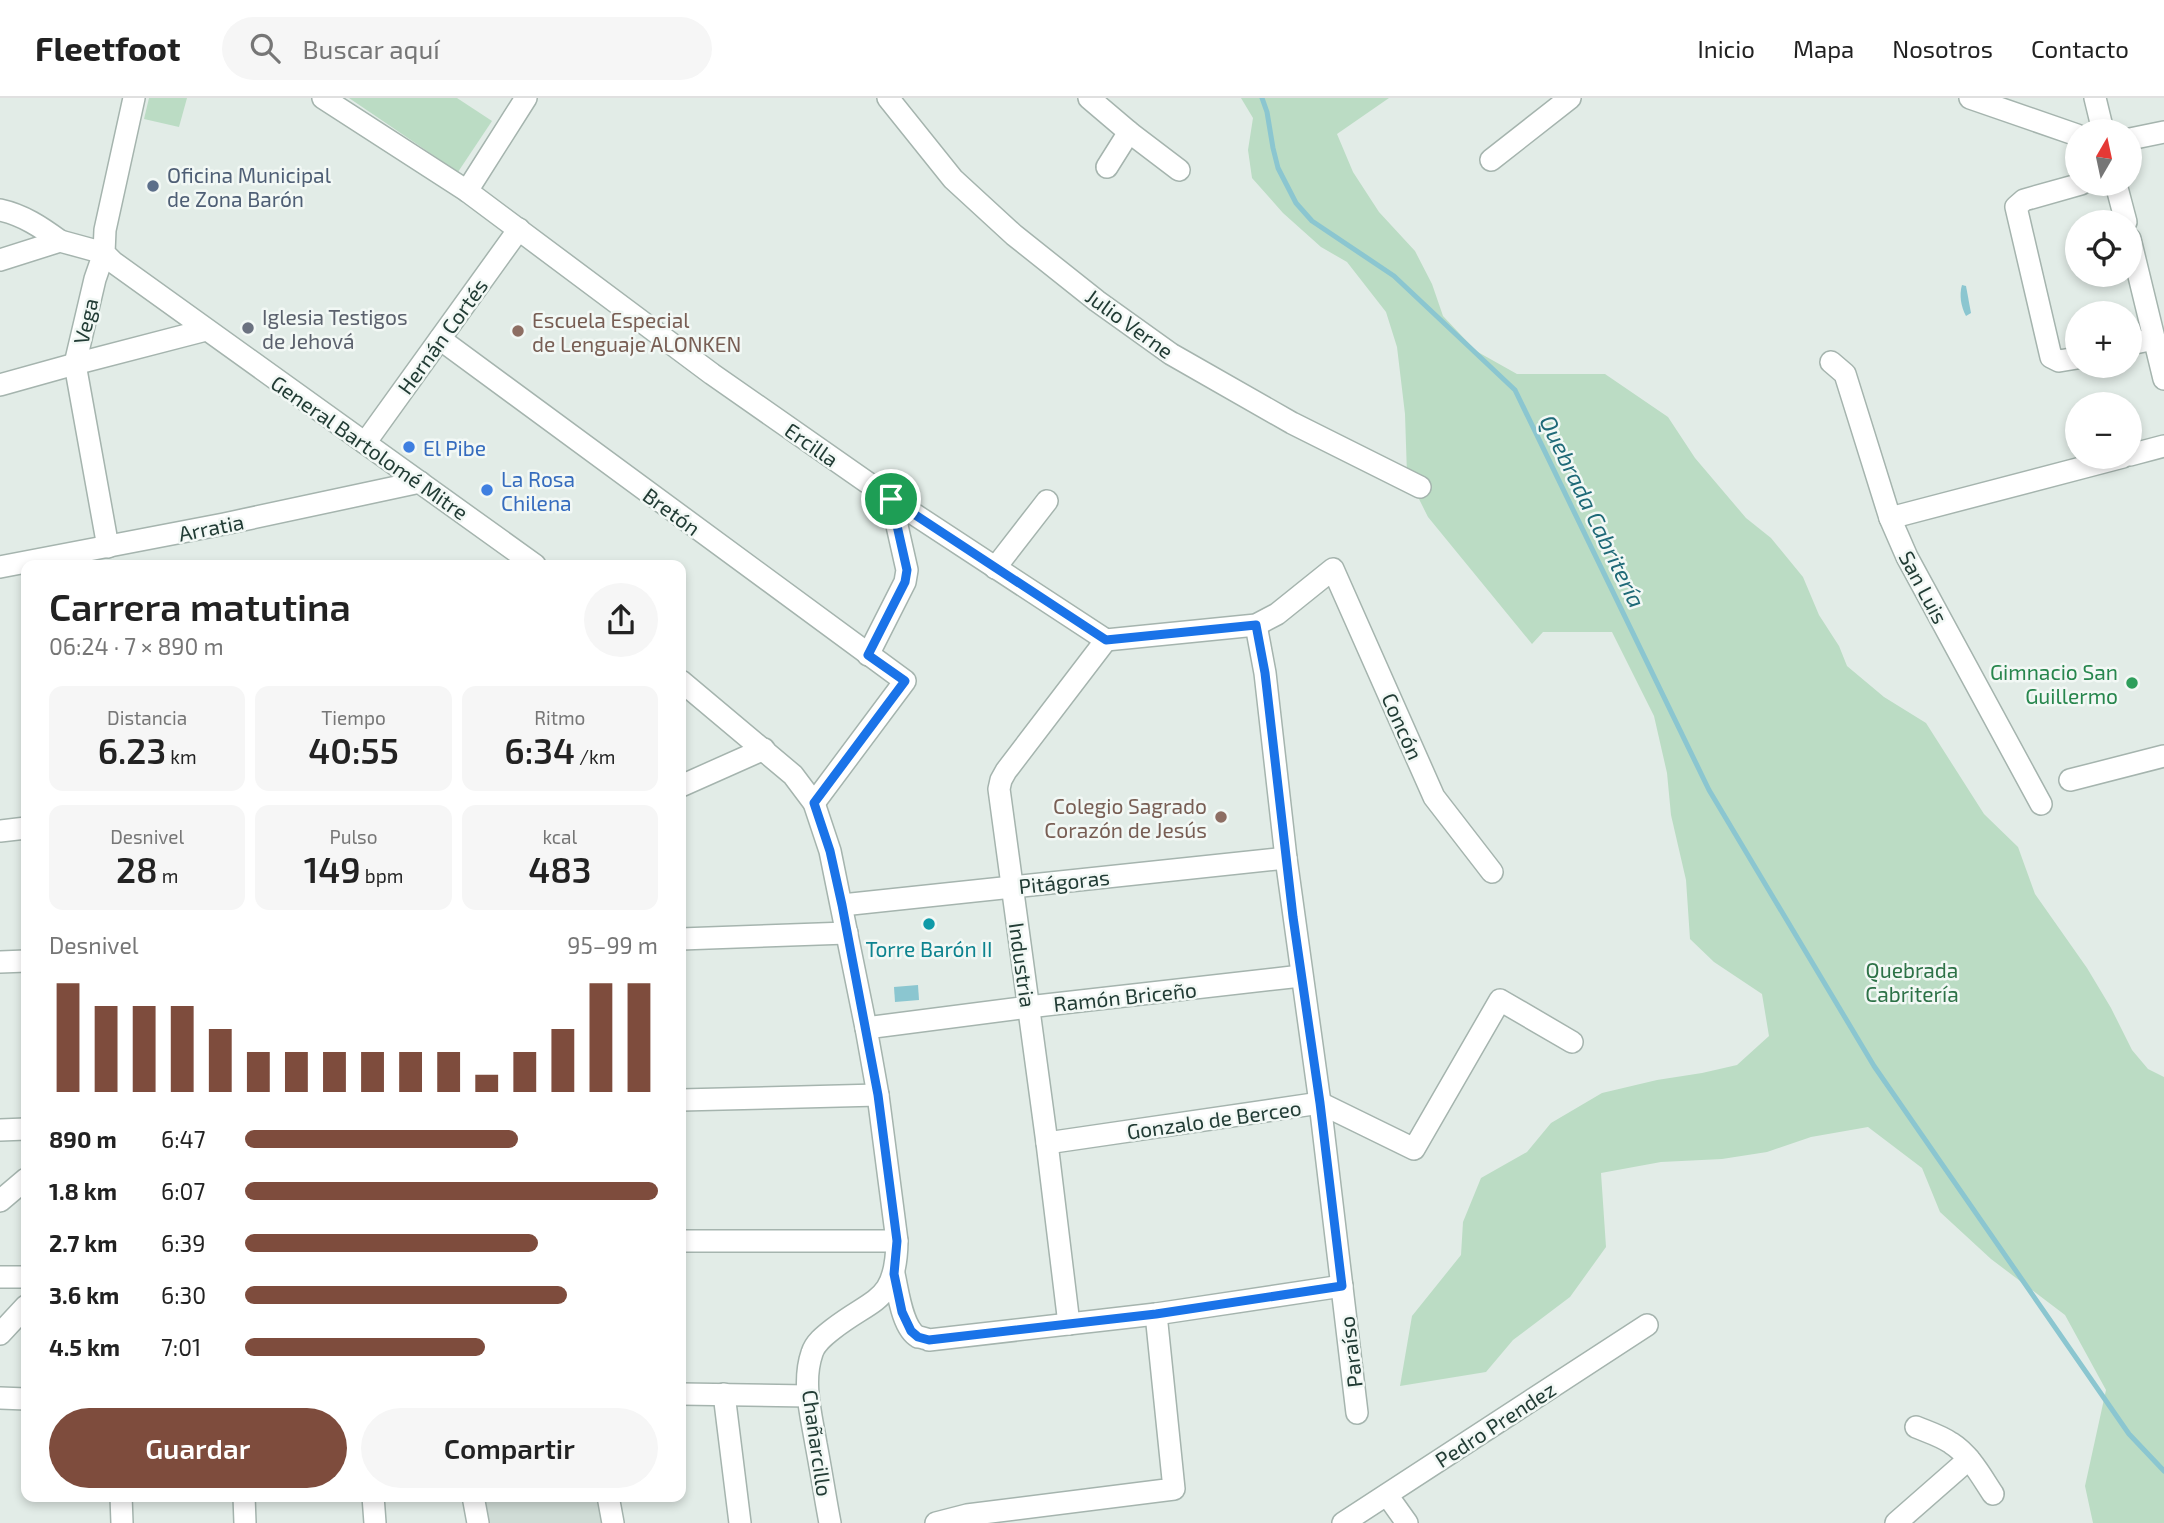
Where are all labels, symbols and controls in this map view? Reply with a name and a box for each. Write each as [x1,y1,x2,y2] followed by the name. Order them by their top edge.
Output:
[222,17,712,80] search box
[35,28,180,68] text: Fleetfoot
[246,29,284,67] icon: search
[302,33,440,64] text: Buscar aquí
[1697,34,1755,63] text: Inicio
[1793,34,1854,63] text: Mapa
[1892,34,1993,63] text: Nosotros
[2031,34,2129,63] text: Contacto
[2065,119,2142,196] north arrow
[2065,119,2142,469] map controls
[167,162,332,211] place label: Oficina Municipal de Zona Barón
[145,178,161,194] marker: Oficina Municipal de Zona Barón
[2065,210,2142,287] button: locate
[392,273,492,399] street label: Hernán Cortés
[1081,283,1179,363] street label: Julio Verne
[68,296,102,346] street label: Vega
[2065,301,2142,378] button: +
[262,304,408,353] place label: Iglesia Testigos de Jehová
[532,307,741,357] place label: Escuela Especial de Lenguaje ALONKEN
[240,320,256,336] marker: Iglesia Testigos de Jehová
[510,323,526,339] marker: Escuela Especial de Lenguaje ALONKEN
[267,369,473,525] street label: General Bartolomé Mitre
[2065,392,2142,469] button: −
[1534,410,1652,612] water label: Quebrada Cabritería
[781,417,843,471] street label: Ercilla
[423,435,486,460] place label: El Pibe
[401,439,417,455] marker: El Pibe
[501,466,575,515] place label: La Rosa Chilena
[861,469,921,529] pin
[872,480,910,518] icon: arrive
[479,482,495,498] marker: La Rosa Chilena
[639,482,705,540] street label: Bretón
[176,508,246,546] street label: Arratia
[1894,546,1954,628] street label: San Luis
[49,583,351,629] text: Carrera matutina
[584,583,658,657] button: share
[49,632,224,660] text: 06:24 · 7 × 890 m
[1990,659,2118,708] place label: Gimnacio San Guillermo
[2124,675,2140,691] marker: Gimnacio San Guillermo
[1377,689,1429,763] street label: Concón
[107,706,187,729] text: Distancia
[321,706,386,729] text: Tiempo
[534,706,585,729] text: Ritmo
[98,729,166,771] text: 6.23
[308,729,399,771] text: 40:55
[504,729,575,771] text: 6:34
[166,745,197,768] text: km
[575,745,615,768] text: /km
[1044,793,1207,842] place label: Colegio Sagrado Corazón de Jesús
[1213,809,1229,825] marker: Colegio Sagrado Corazón de Jesús
[110,825,184,848] text: Desnivel
[329,825,378,848] text: Pulso
[542,825,577,848] text: kcal
[116,848,158,890] text: 28
[304,848,361,890] text: 149
[528,848,591,890] text: 483
[158,864,178,887] text: m
[361,864,403,887] text: bpm
[1017,864,1111,898] street label: Pitágoras
[921,916,937,932] marker: Torre Barón II
[1005,921,1041,1009] street label: Industria
[49,931,139,959] text: Desnivel
[567,931,658,959] text: 95–99 m
[866,936,992,961] place label: Torre Barón II
[1865,957,1959,1006] park label: Quebrada Cabritería
[1052,976,1198,1016] street label: Ramón Briceño
[1125,1094,1303,1144] street label: Gonzalo de Berceo
[49,1125,117,1153] text: 890 m
[161,1125,206,1153] text: 6:47
[49,1177,117,1205] text: 1.8 km
[161,1177,205,1205] text: 6:07
[49,1229,117,1257] text: 2.7 km
[161,1229,206,1257] text: 6:39
[49,1281,119,1309] text: 3.6 km
[161,1281,206,1309] text: 6:30
[1333,1315,1367,1389] street label: Paraíso
[49,1333,120,1361] text: 4.5 km
[161,1333,201,1361] text: 7:01
[1430,1376,1560,1472] street label: Pedro Prendez
[798,1388,838,1498] street label: Chañarcillo
[49,1408,347,1488] button: Guardar
[361,1408,658,1488] button: Compartir

